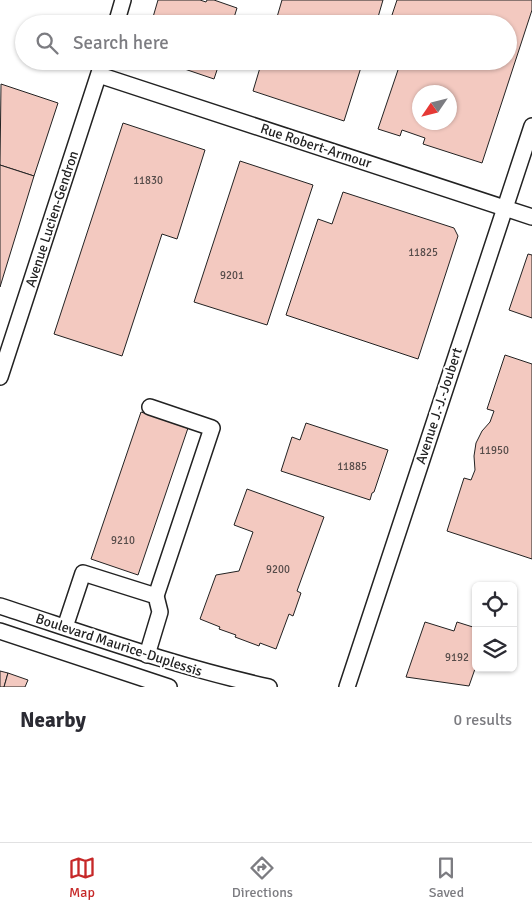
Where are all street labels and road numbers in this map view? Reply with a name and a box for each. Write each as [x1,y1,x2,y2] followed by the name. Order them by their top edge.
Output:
[258,120,375,172] street label: Rue Robert-Armour
[22,149,82,289] street label: Avenue Lucien-Gendron
[412,346,466,466] street label: Avenue J.-J.-Joubert
[34,610,204,680] street label: Boulevard Maurice-Duplessis

